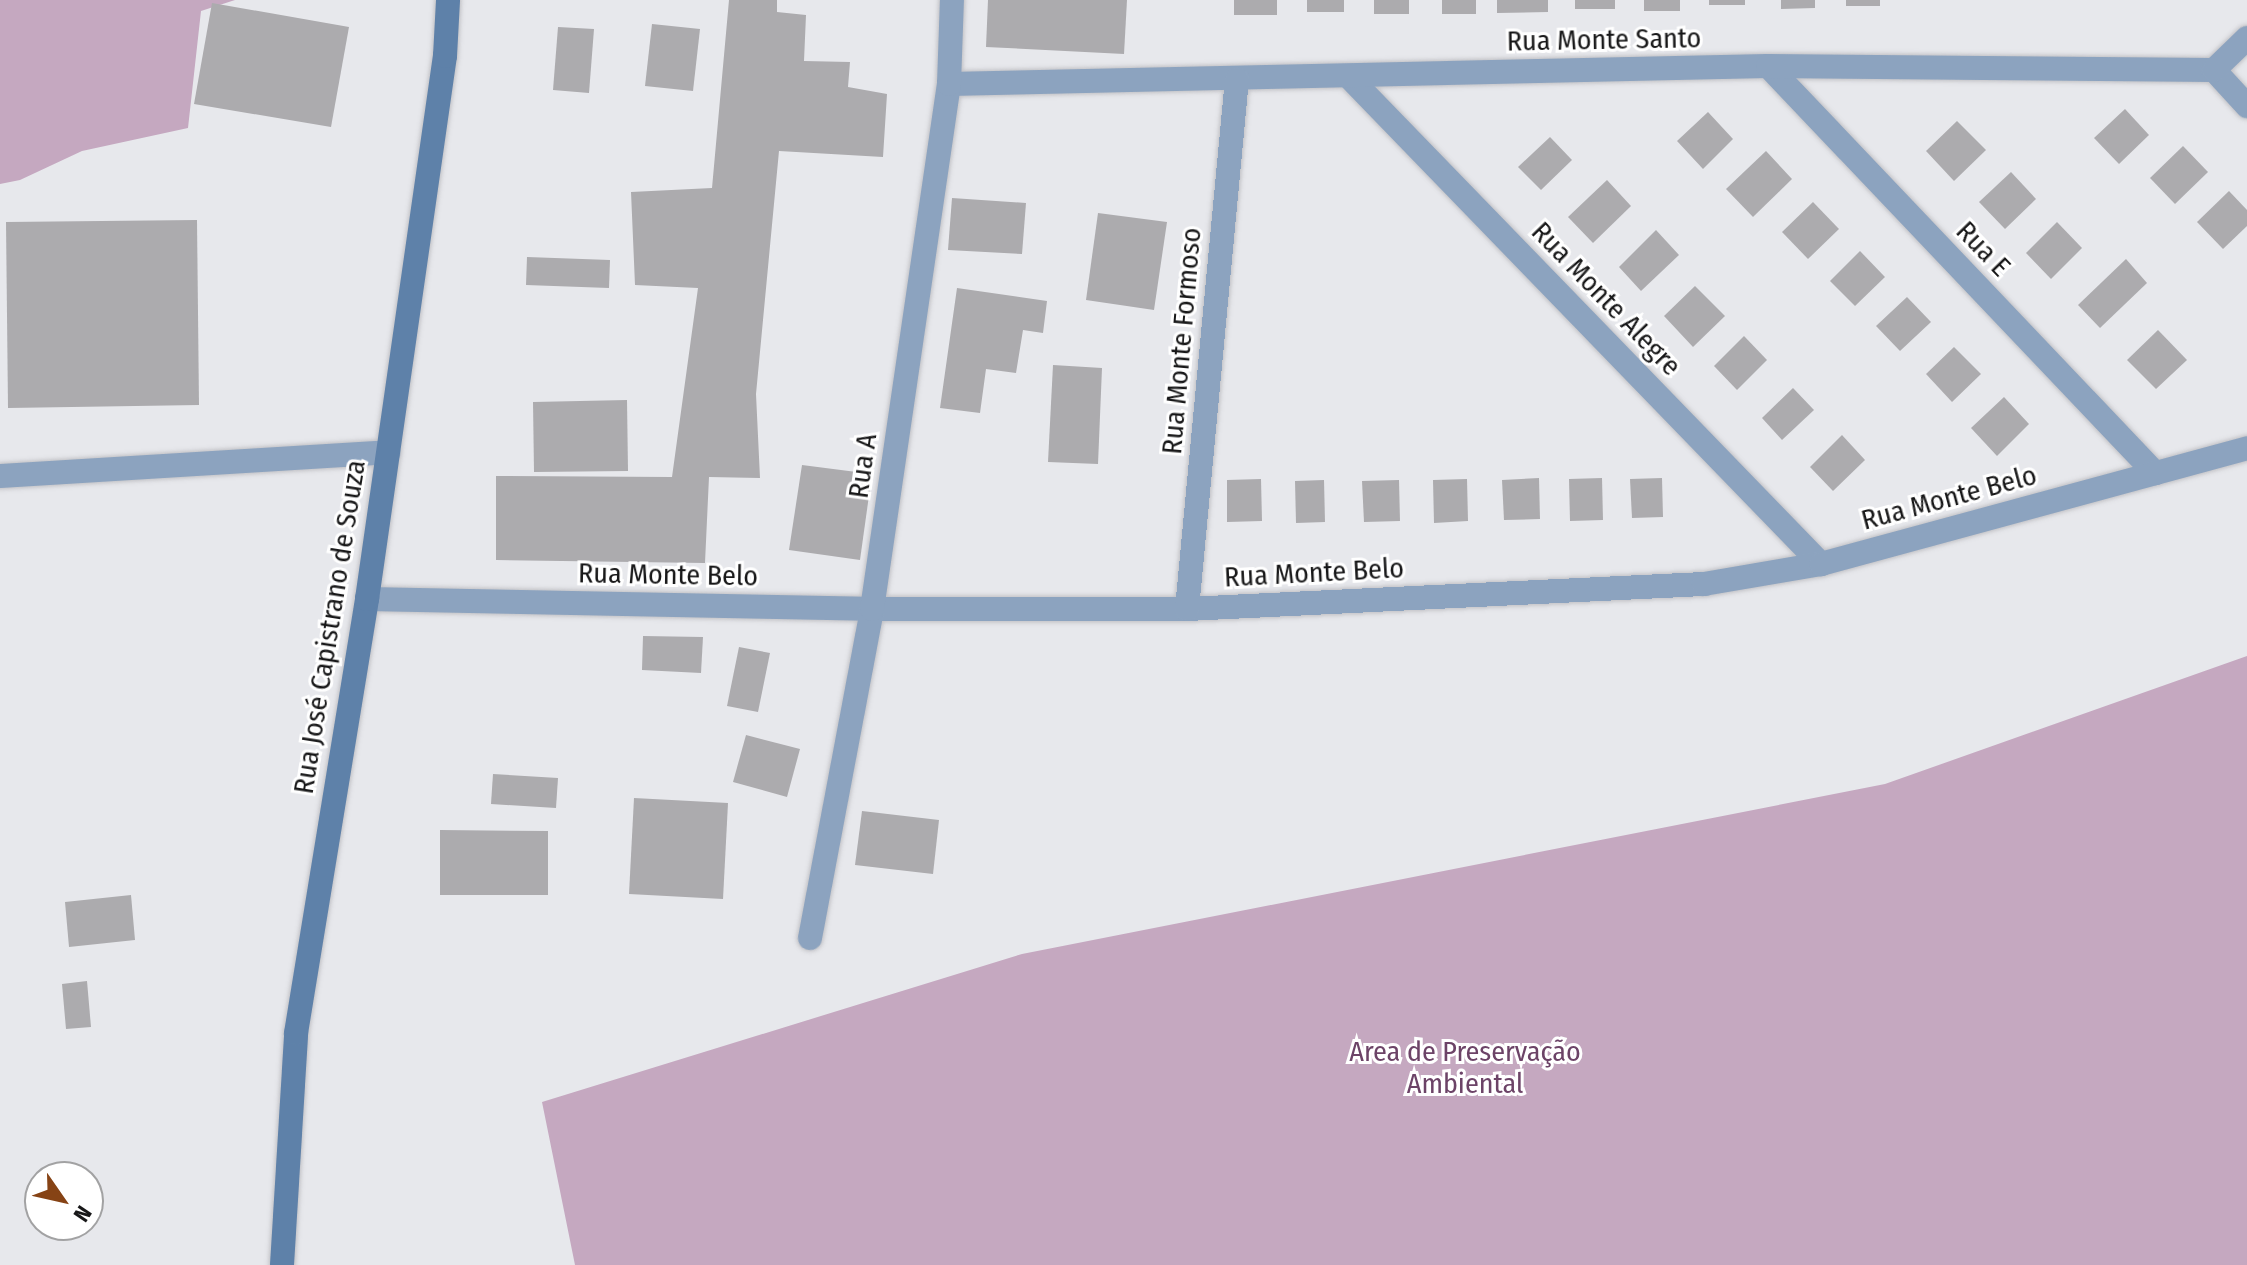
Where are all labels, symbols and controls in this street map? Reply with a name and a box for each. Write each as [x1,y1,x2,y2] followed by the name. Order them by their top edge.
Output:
[1506,22,1702,58] street label: Rua Monte Santo
[1524,215,1688,383] street label: Rua Monte Alegre
[1949,215,2017,283] street label: Rua E
[1155,226,1209,456] street label: Rua Monte Formoso
[842,432,884,500] street label: Rua A
[287,458,373,796] street label: Rua José Capistrano de Souza
[1858,458,2040,538] street label: Rua Monte Belo
[1223,552,1405,594] street label: Rua Monte Belo
[578,557,758,593] street label: Rua Monte Belo
[1349,1035,1581,1101] park label: Area de Preservação Ambiental
[24,1161,104,1241] north arrow
[68,1201,98,1227] text: N

